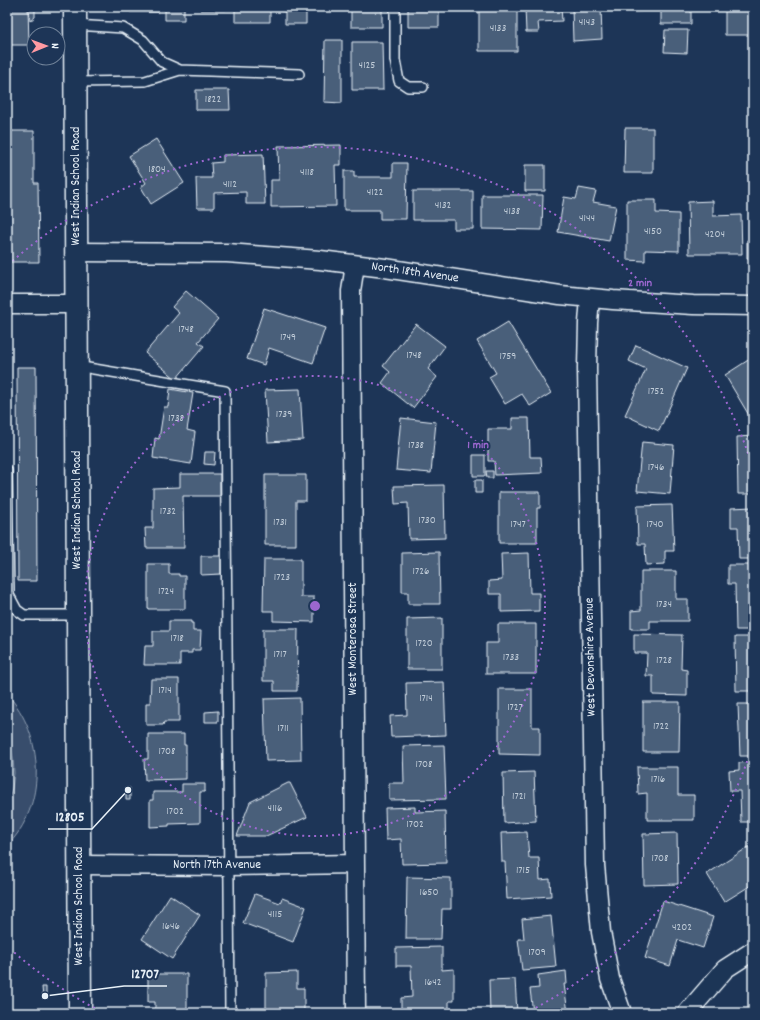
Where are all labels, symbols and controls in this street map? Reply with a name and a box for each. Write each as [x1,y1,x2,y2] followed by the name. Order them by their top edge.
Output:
[579,15,595,31] house number: 4143
[490,21,506,37] house number: 4133
[26,26,66,66] north arrow
[46,43,62,49] text: N
[359,58,375,74] house number: 4125
[205,92,221,108] house number: 1822
[67,127,86,245] street label: West Indian School Road
[148,162,166,178] house number: 1804
[300,165,314,181] house number: 4118
[223,177,237,193] house number: 4112
[367,185,383,201] house number: 4122
[435,198,452,214] house number: 4132
[504,204,520,220] house number: 4138
[579,211,595,227] house number: 4144
[644,224,662,240] house number: 4150
[705,227,725,243] house number: 4204
[370,257,460,289] street label: North 18th Avenue
[628,275,652,292] text: 2 min
[178,322,194,338] house number: 1748
[280,330,296,346] house number: 1749
[406,348,422,364] house number: 1748
[500,349,516,365] house number: 1759
[648,384,664,400] house number: 1752
[276,407,292,423] house number: 1739
[168,411,184,427] house number: 1738
[467,437,489,454] text: 1 min
[408,438,424,454] house number: 1738
[68,451,87,569] street label: West Indian School Road
[648,460,664,476] house number: 1746
[160,504,176,520] house number: 1732
[418,513,436,529] house number: 1730
[273,515,287,531] house number: 1731
[510,517,526,533] house number: 1747
[646,517,664,533] house number: 1740
[413,564,429,580] house number: 1726
[274,570,290,586] house number: 1723
[344,582,363,696] street label: West Monterosa Street
[158,584,174,600] house number: 1724
[580,597,602,717] street label: West Devonshire Avenue
[656,597,672,613] house number: 1734
[308,599,322,613] centre of rings
[170,631,184,647] house number: 1718
[415,636,433,652] house number: 1720
[273,647,287,663] house number: 1717
[503,650,519,666] house number: 1733
[656,653,672,669] house number: 1728
[158,683,172,699] house number: 1714
[419,691,433,707] house number: 1714
[507,700,523,716] house number: 1727
[653,719,669,735] house number: 1722
[277,721,289,737] house number: 1711
[158,744,176,760] house number: 1708
[415,757,433,773] house number: 1708
[651,772,665,788] house number: 1716
[512,789,526,805] house number: 1721
[268,801,282,817] house number: 4116
[48,803,92,829] callout: 12805
[166,804,184,820] house number: 1702
[56,808,85,828] text: 12805
[406,817,424,833] house number: 1702
[70,847,89,965] street label: West Indian School Road
[651,851,669,867] house number: 1708
[173,856,261,875] street label: North 17th Avenue
[516,863,530,879] house number: 1715
[420,885,438,901] house number: 1650
[268,907,282,923] house number: 4115
[162,919,180,935] house number: 1646
[672,920,692,936] house number: 4202
[528,945,546,961] house number: 1709
[124,960,167,986] callout: 12707
[131,965,159,985] text: 12707
[424,975,442,991] house number: 1642

